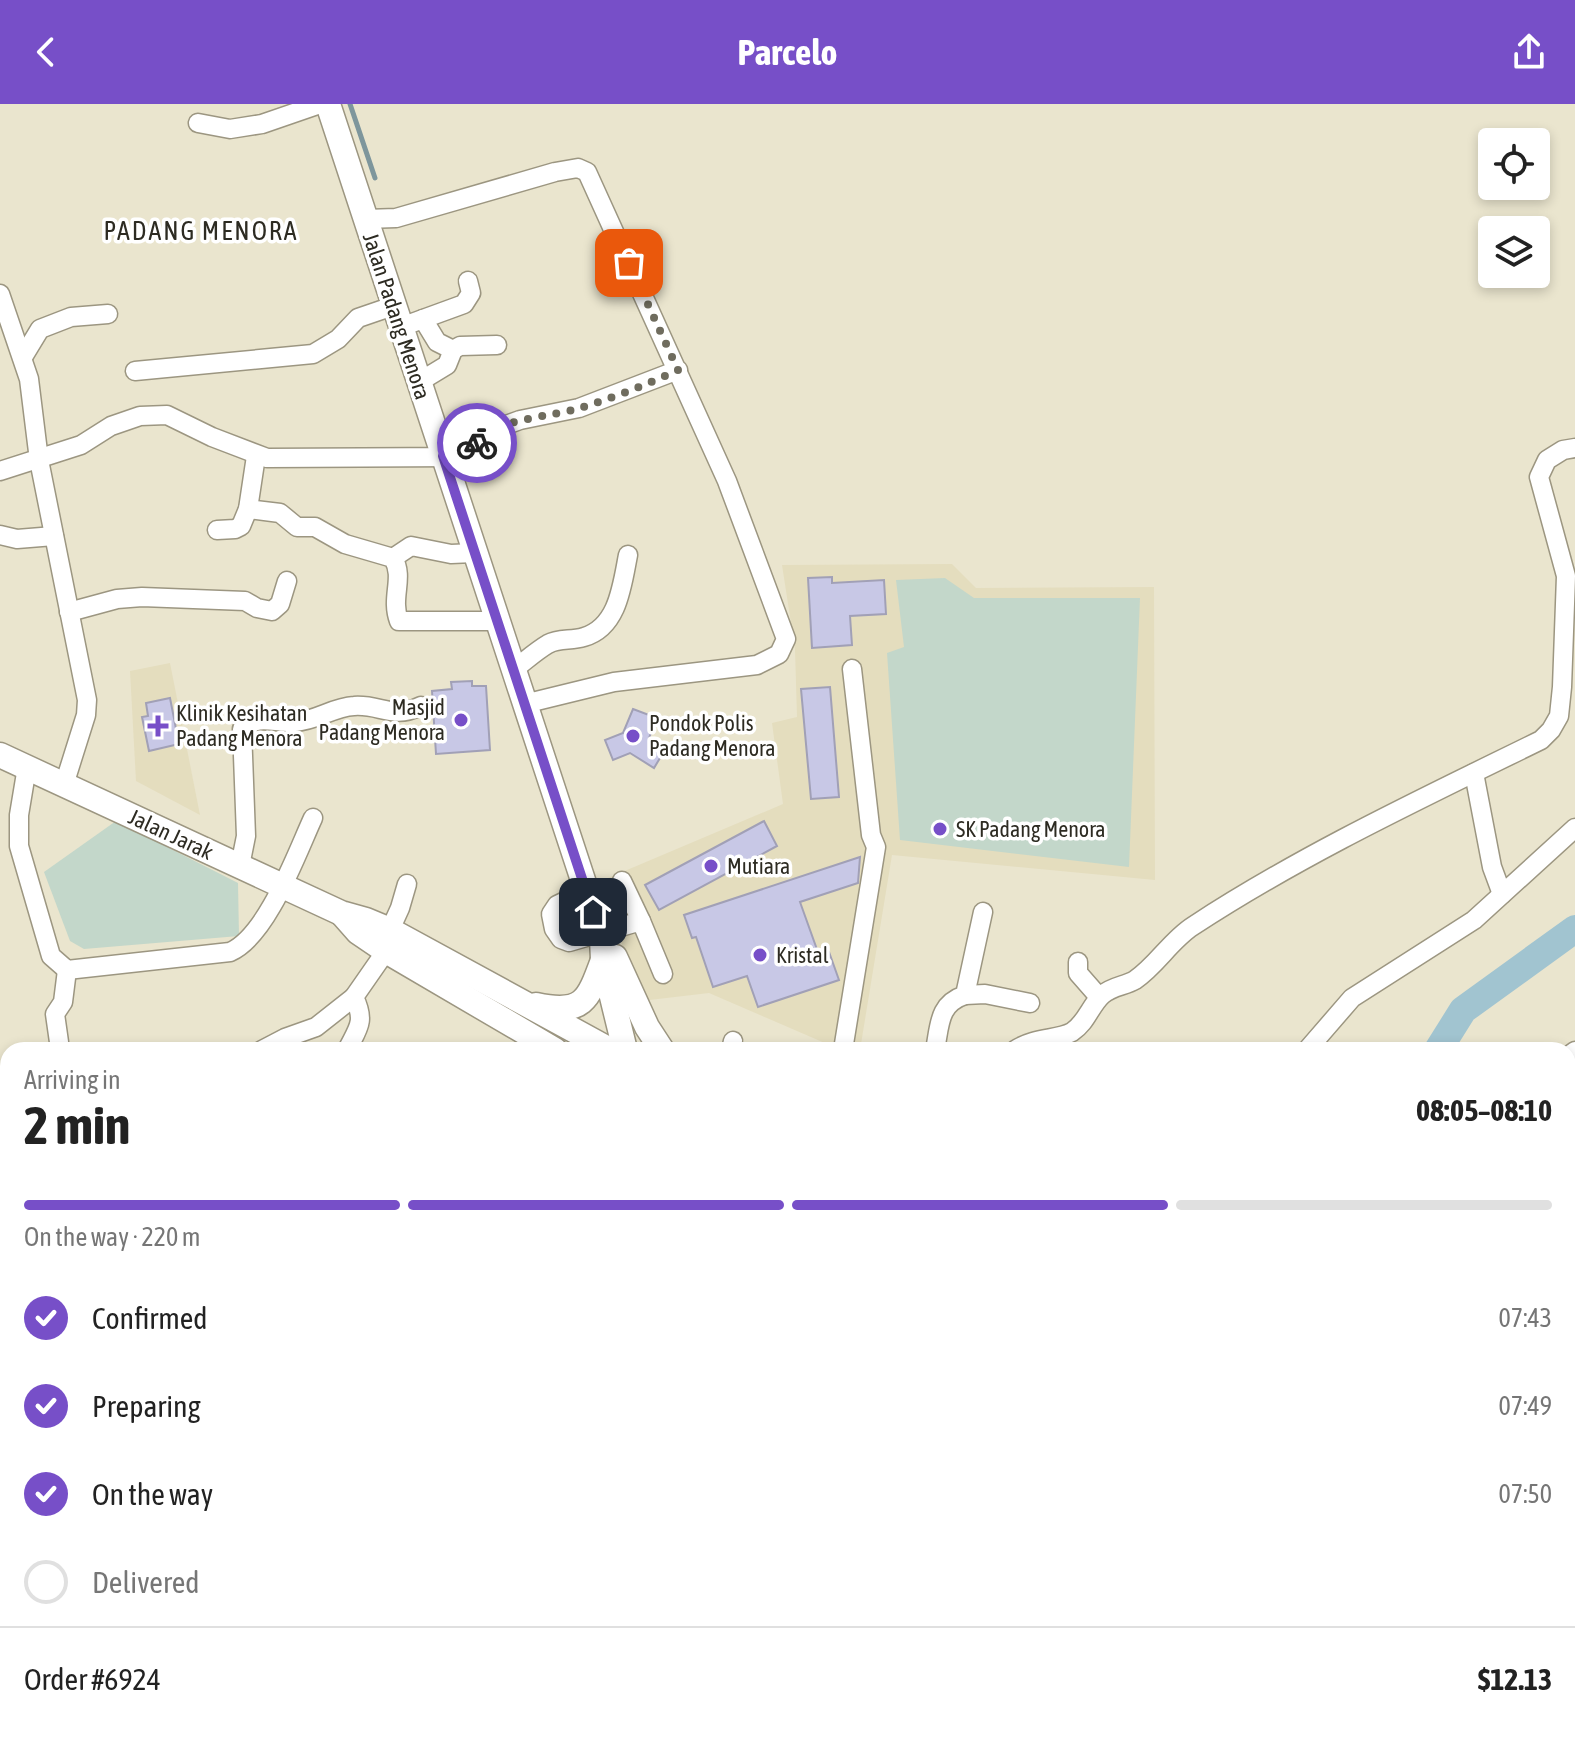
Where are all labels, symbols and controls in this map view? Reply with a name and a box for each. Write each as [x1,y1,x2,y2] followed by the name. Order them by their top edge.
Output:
[24,30,68,74] icon: back
[1507,30,1551,74] icon: share
[737,31,838,73] text: Parcelo
[1478,128,1550,288] map controls
[1478,128,1550,200] button: locate
[103,216,299,246] district label: PADANG MENORA
[1478,216,1550,288] button: layers
[595,229,663,297] pin
[358,230,436,402] street label: Jalan Padang Menora
[607,241,651,285] icon: bag
[437,403,517,483] courier
[455,421,499,465] icon: bike
[319,694,445,745] place label: Masjid Padang Menora
[176,700,307,751] place label: Klinik Kesihatan Padang Menora
[649,710,775,761] place label: Pondok Polis Padang Menora
[452,711,470,729] marker: Masjid Padang Menora
[147,715,169,737] marker: Klinik Kesihatan Padang Menora
[624,727,642,745] marker: Pondok Polis Padang Menora
[125,803,218,865] street label: Jalan Jarak
[956,816,1105,842] place label: SK Padang Menora
[931,820,949,838] marker: SK Padang Menora
[727,853,790,879] place label: Mutiara
[702,857,720,875] marker: Mutiara
[559,878,627,946] pin
[571,890,615,934] icon: home
[776,942,829,968] place label: Kristal
[751,946,769,964] marker: Kristal
[24,1065,121,1095] text: Arriving in
[1416,1093,1552,1127] text: 08:05–08:10
[24,1095,130,1155] text: 2 min
[24,1222,201,1252] text: On the way · 220 m
[24,1296,68,1340] icon: check
[92,1301,207,1335] text: Confirmed
[1498,1303,1552,1333] text: 07:43
[24,1384,68,1428] icon: check
[92,1389,201,1423] text: Preparing
[1498,1391,1552,1421] text: 07:49
[24,1472,68,1516] icon: check
[92,1477,213,1511] text: On the way
[1498,1479,1552,1509] text: 07:50
[92,1565,200,1599] text: Delivered
[24,1662,161,1696] text: Order #6924
[1478,1662,1552,1696] text: $12.13

